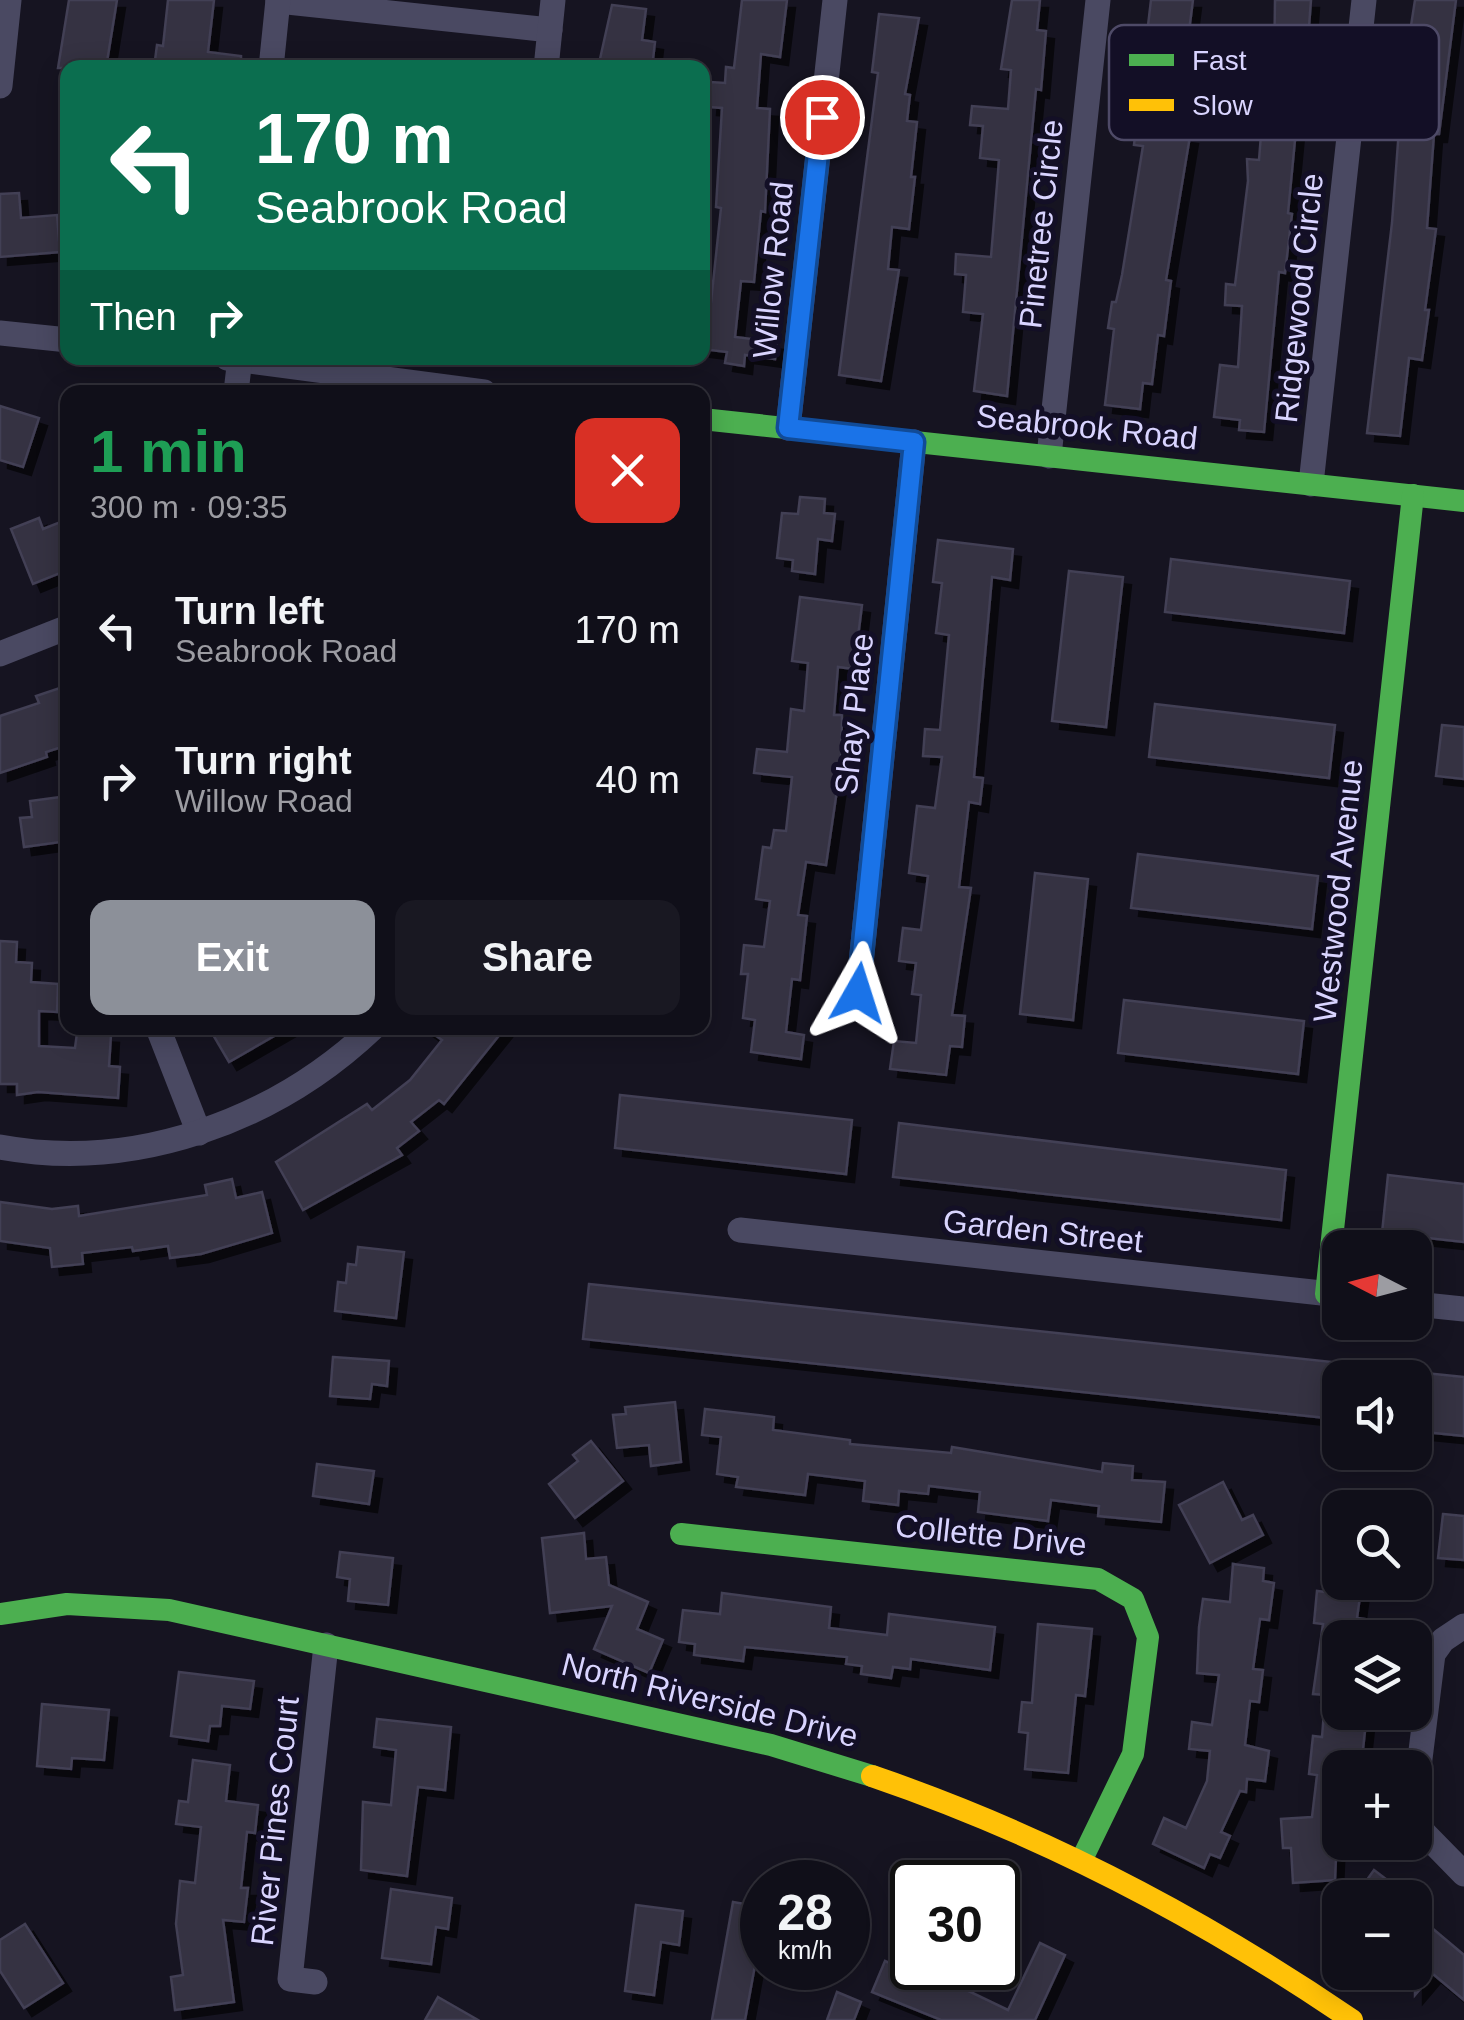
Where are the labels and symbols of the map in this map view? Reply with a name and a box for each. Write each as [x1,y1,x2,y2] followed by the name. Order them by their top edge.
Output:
[1109,25,1439,140] legend
[1192,45,1247,76] text: Fast
[780,75,865,160] pin
[1192,90,1253,121] text: Slow
[1012,118,1070,330] street label: Pinetree Circle
[1268,171,1330,425] street label: Ridgewood Circle
[746,180,800,360] street label: Willow Road
[975,397,1199,457] street label: Seabrook Road
[828,632,880,796] street label: Shay Place
[1306,758,1370,1024] street label: Westwood Avenue
[806,941,910,1045] position arrow
[941,1203,1145,1259] street label: Garden Street
[1322,1230,1432,1340] north arrow
[894,1507,1088,1563] street label: Collette Drive
[558,1646,862,1754] street label: North Riverside Drive
[244,1694,306,1948] street label: River Pines Court
[890,1860,1020,1990] speed limit sign: 30

